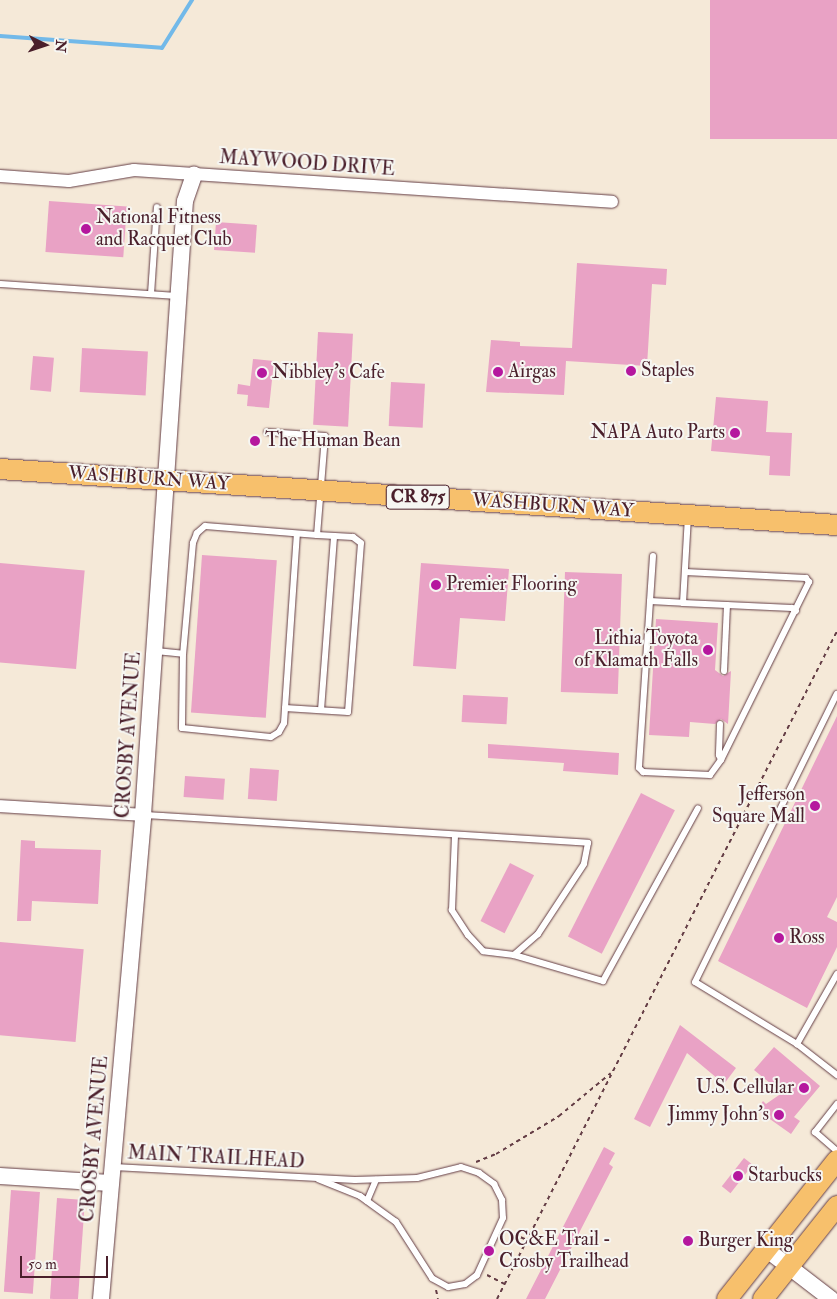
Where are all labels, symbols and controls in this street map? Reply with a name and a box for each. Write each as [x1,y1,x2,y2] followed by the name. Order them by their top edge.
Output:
[20,20,70,70] north arrow
[52,39,69,53] text: N
[218,146,396,182] street label: MAYWOOD DRIVE
[96,207,232,251] place label: National Fitness and Racquet Club
[80,223,92,235] marker: National Fitness and Racquet Club
[641,360,694,382] place label: Staples
[508,361,556,383] place label: Airgas
[272,362,385,384] place label: Nibbley's Cafe
[625,365,637,377] marker: Staples
[492,366,504,378] marker: Airgas
[256,367,268,379] marker: Nibbley's Cafe
[590,422,725,444] place label: NAPA Auto Parts
[729,427,741,439] marker: NAPA Auto Parts
[265,430,401,452] place label: The Human Bean
[249,435,261,447] marker: The Human Bean
[67,462,231,496] street label: WASHBURN WAY
[386,482,450,512] road number: CR 875
[471,489,635,523] street label: WASHBURN WAY
[446,574,577,596] place label: Premier Flooring
[430,579,442,591] marker: Premier Flooring
[575,628,698,672] place label: Lithia Toyota of Klamath Falls
[702,644,714,656] marker: Lithia Toyota of Klamath Falls
[112,651,146,819] street label: CROSBY AVENUE
[712,784,805,828] place label: Jefferson Square Mall
[809,800,821,812] marker: Jefferson Square Mall
[789,927,825,949] place label: Ross
[773,932,785,944] marker: Ross
[76,1055,114,1223] street label: CROSBY AVENUE
[696,1077,794,1099] place label: U.S. Cellular
[798,1082,810,1094] marker: U.S. Cellular
[668,1104,769,1126] place label: Jimmy John's
[773,1109,785,1121] marker: Jimmy John's
[127,1142,305,1174] street label: MAIN TRAILHEAD
[748,1165,822,1187] place label: Starbucks
[732,1170,744,1182] marker: Starbucks
[499,1229,629,1273] place label: OC&E Trail - Crosby Trailhead
[698,1230,793,1252] place label: Burger King
[682,1235,694,1247] marker: Burger King
[483,1245,495,1257] marker: OC&E Trail - Crosby Trailhead
[22,1246,110,1278] scale bar
[28,1255,57,1274] text: 50 m

